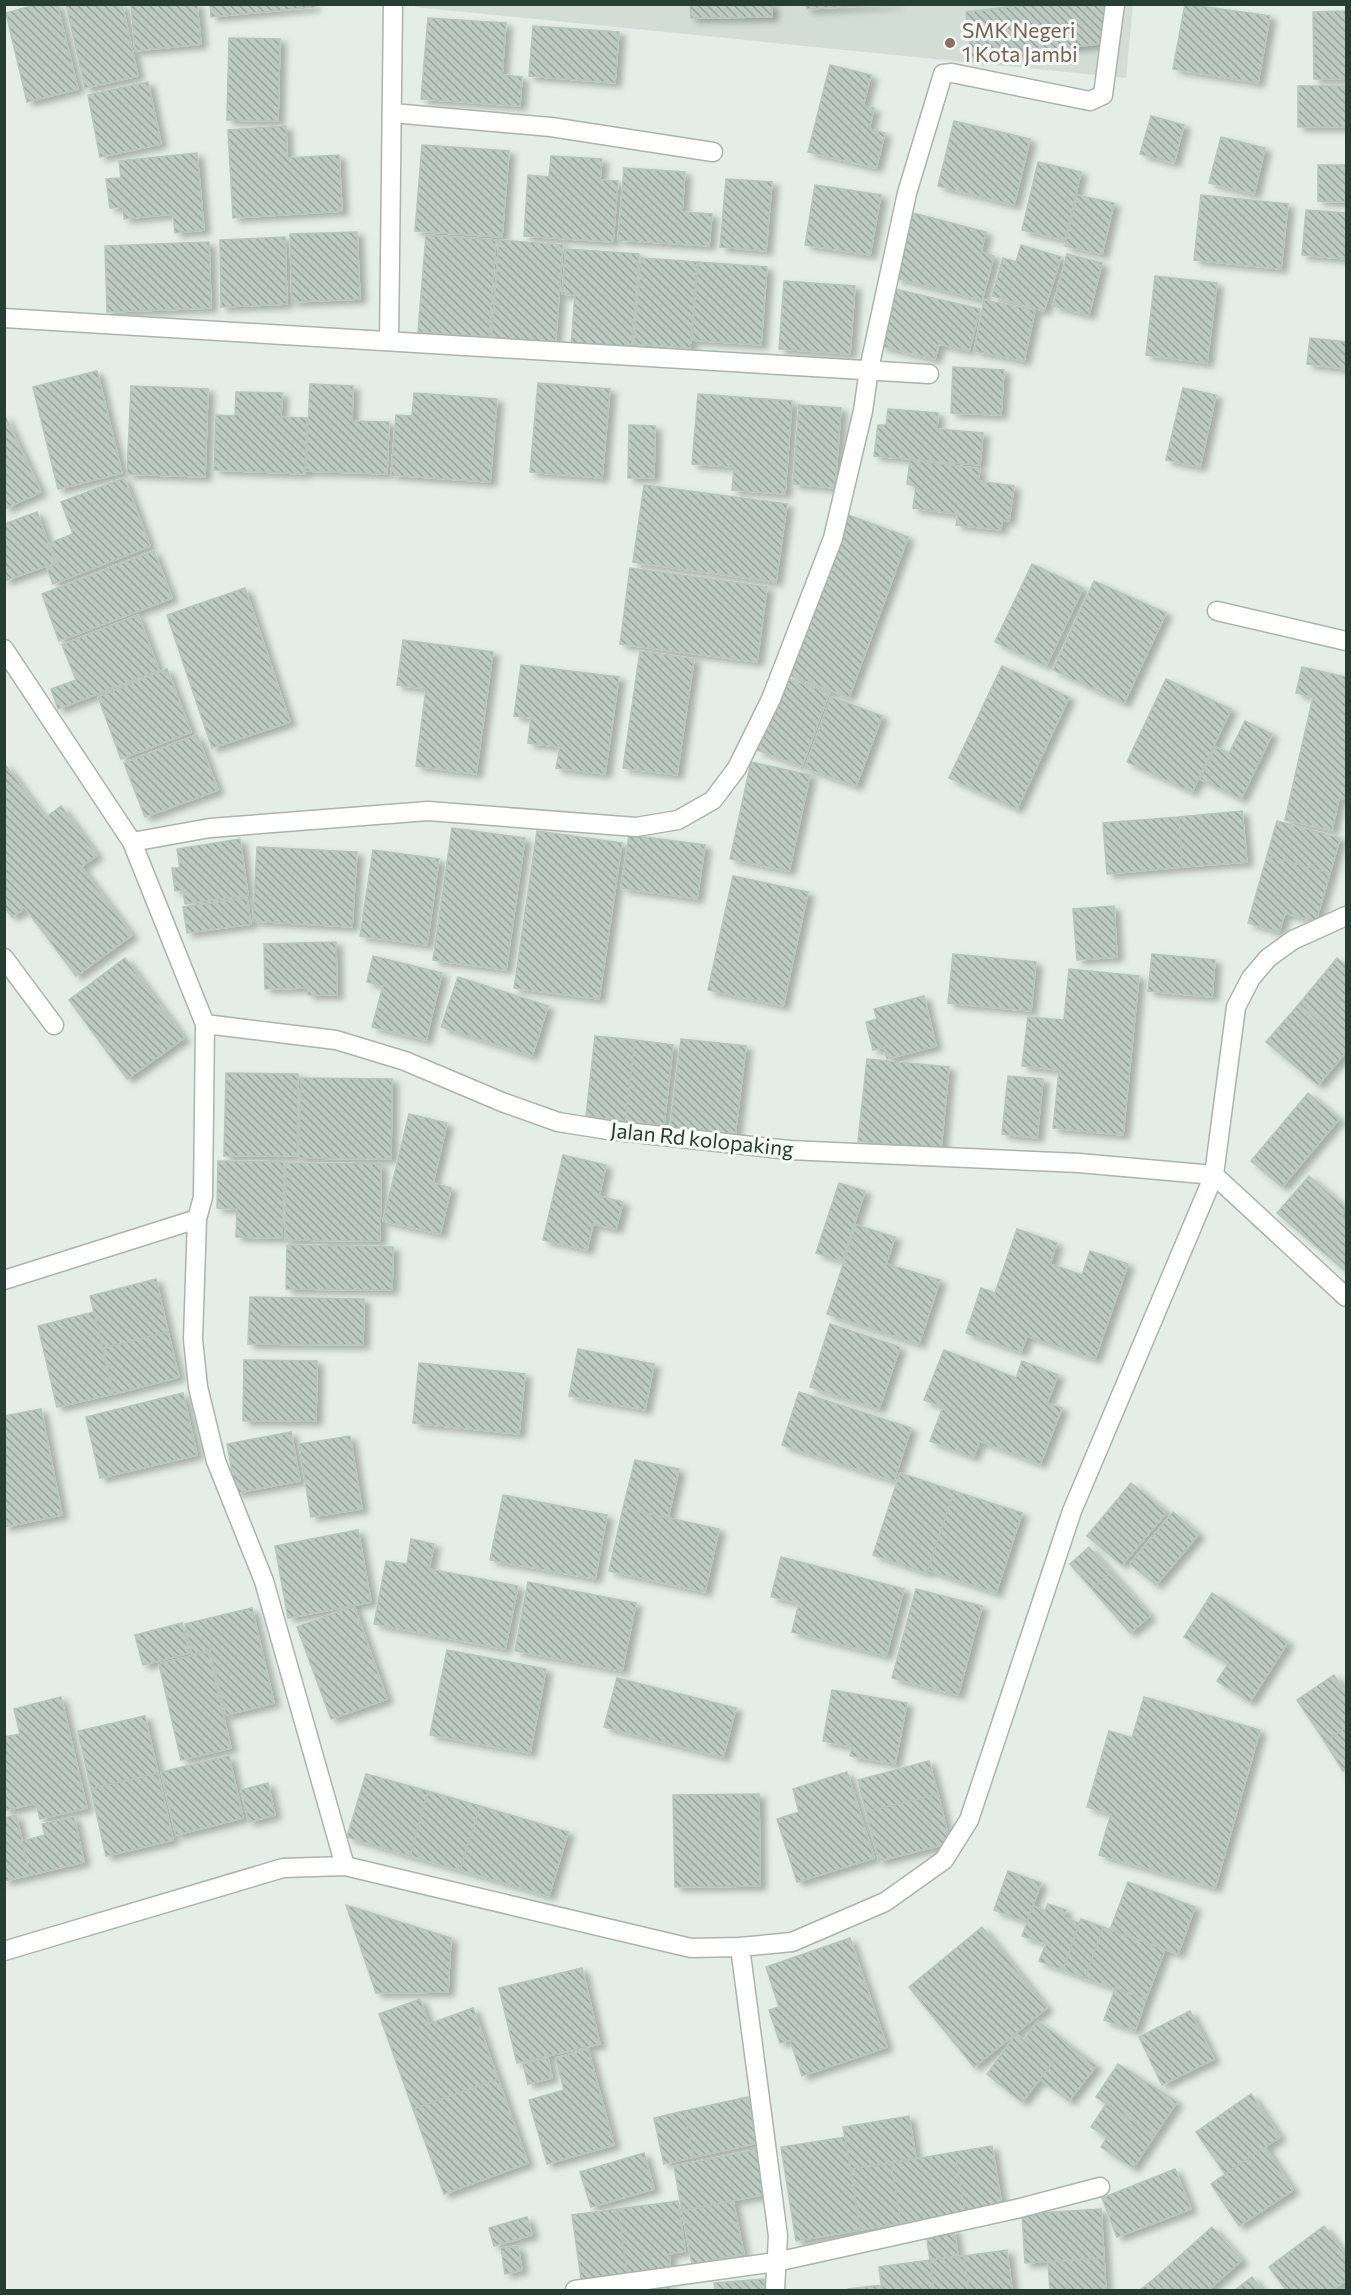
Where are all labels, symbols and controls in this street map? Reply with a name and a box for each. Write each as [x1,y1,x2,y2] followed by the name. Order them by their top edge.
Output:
[962,17,1078,66] place label: SMK Negeri 1 Kota Jambi
[943,36,957,50] marker: SMK Negeri 1 Kota Jambi
[609,1116,795,1161] street label: Jalan Rd kolopaking

